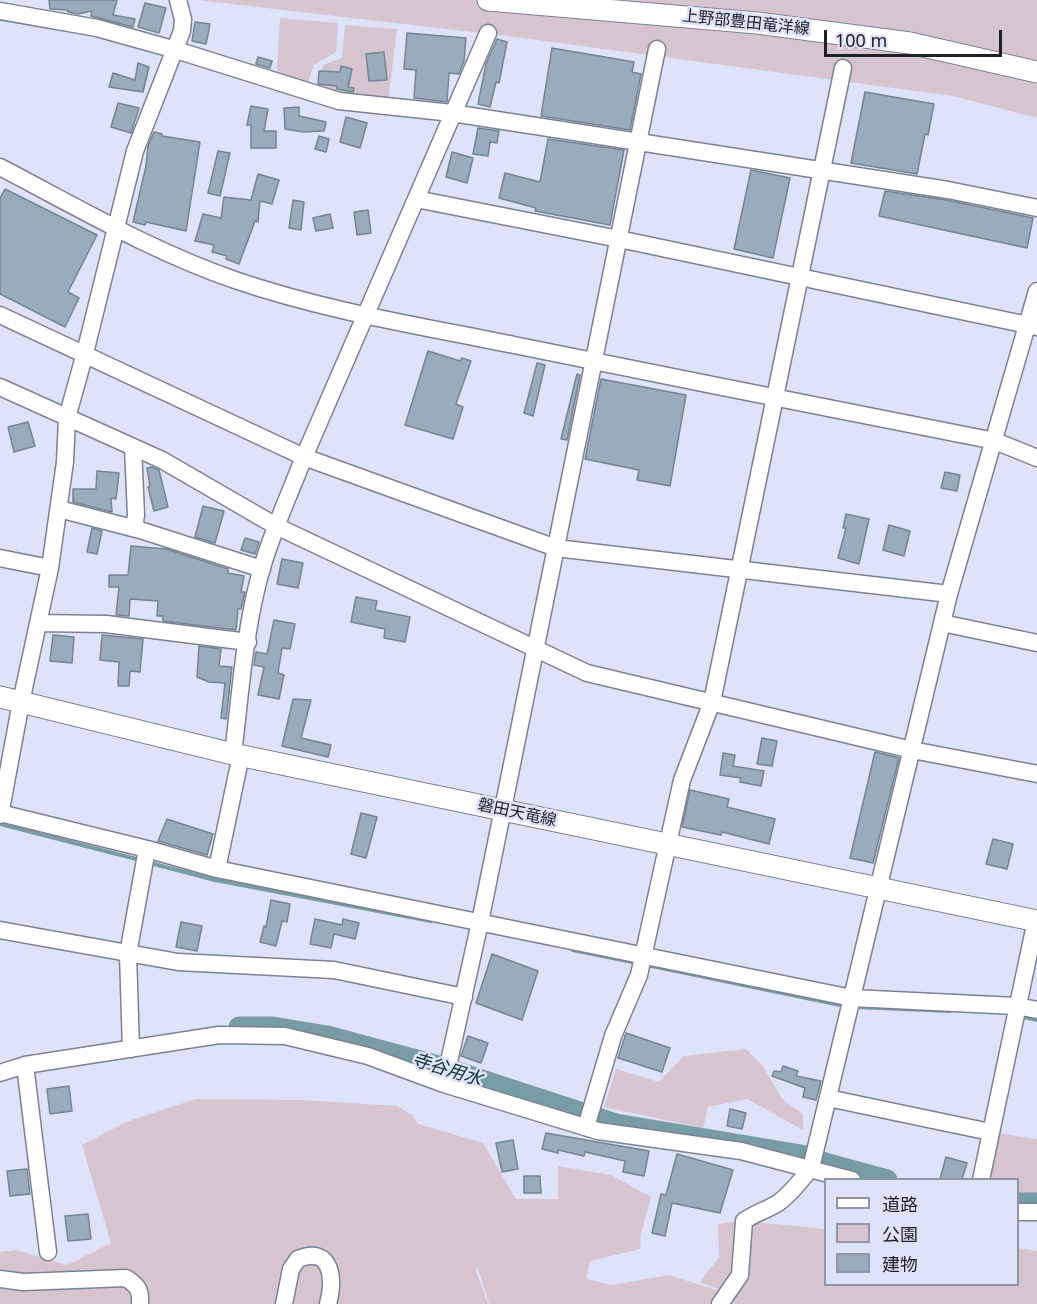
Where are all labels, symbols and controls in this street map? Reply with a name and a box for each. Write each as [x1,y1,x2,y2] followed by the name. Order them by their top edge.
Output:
[681,7,811,39] street label: 上野部豊田竜洋線
[827,18,1006,56] scale bar
[835,28,887,52] text: 100 m
[476,795,558,831] street label: 磐田天竜線
[409,1049,485,1091] water label: 寺谷用水
[824,1178,1019,1286] legend
[882,1192,918,1216] text: 道路
[882,1222,918,1246] text: 公園
[882,1252,918,1276] text: 建物

